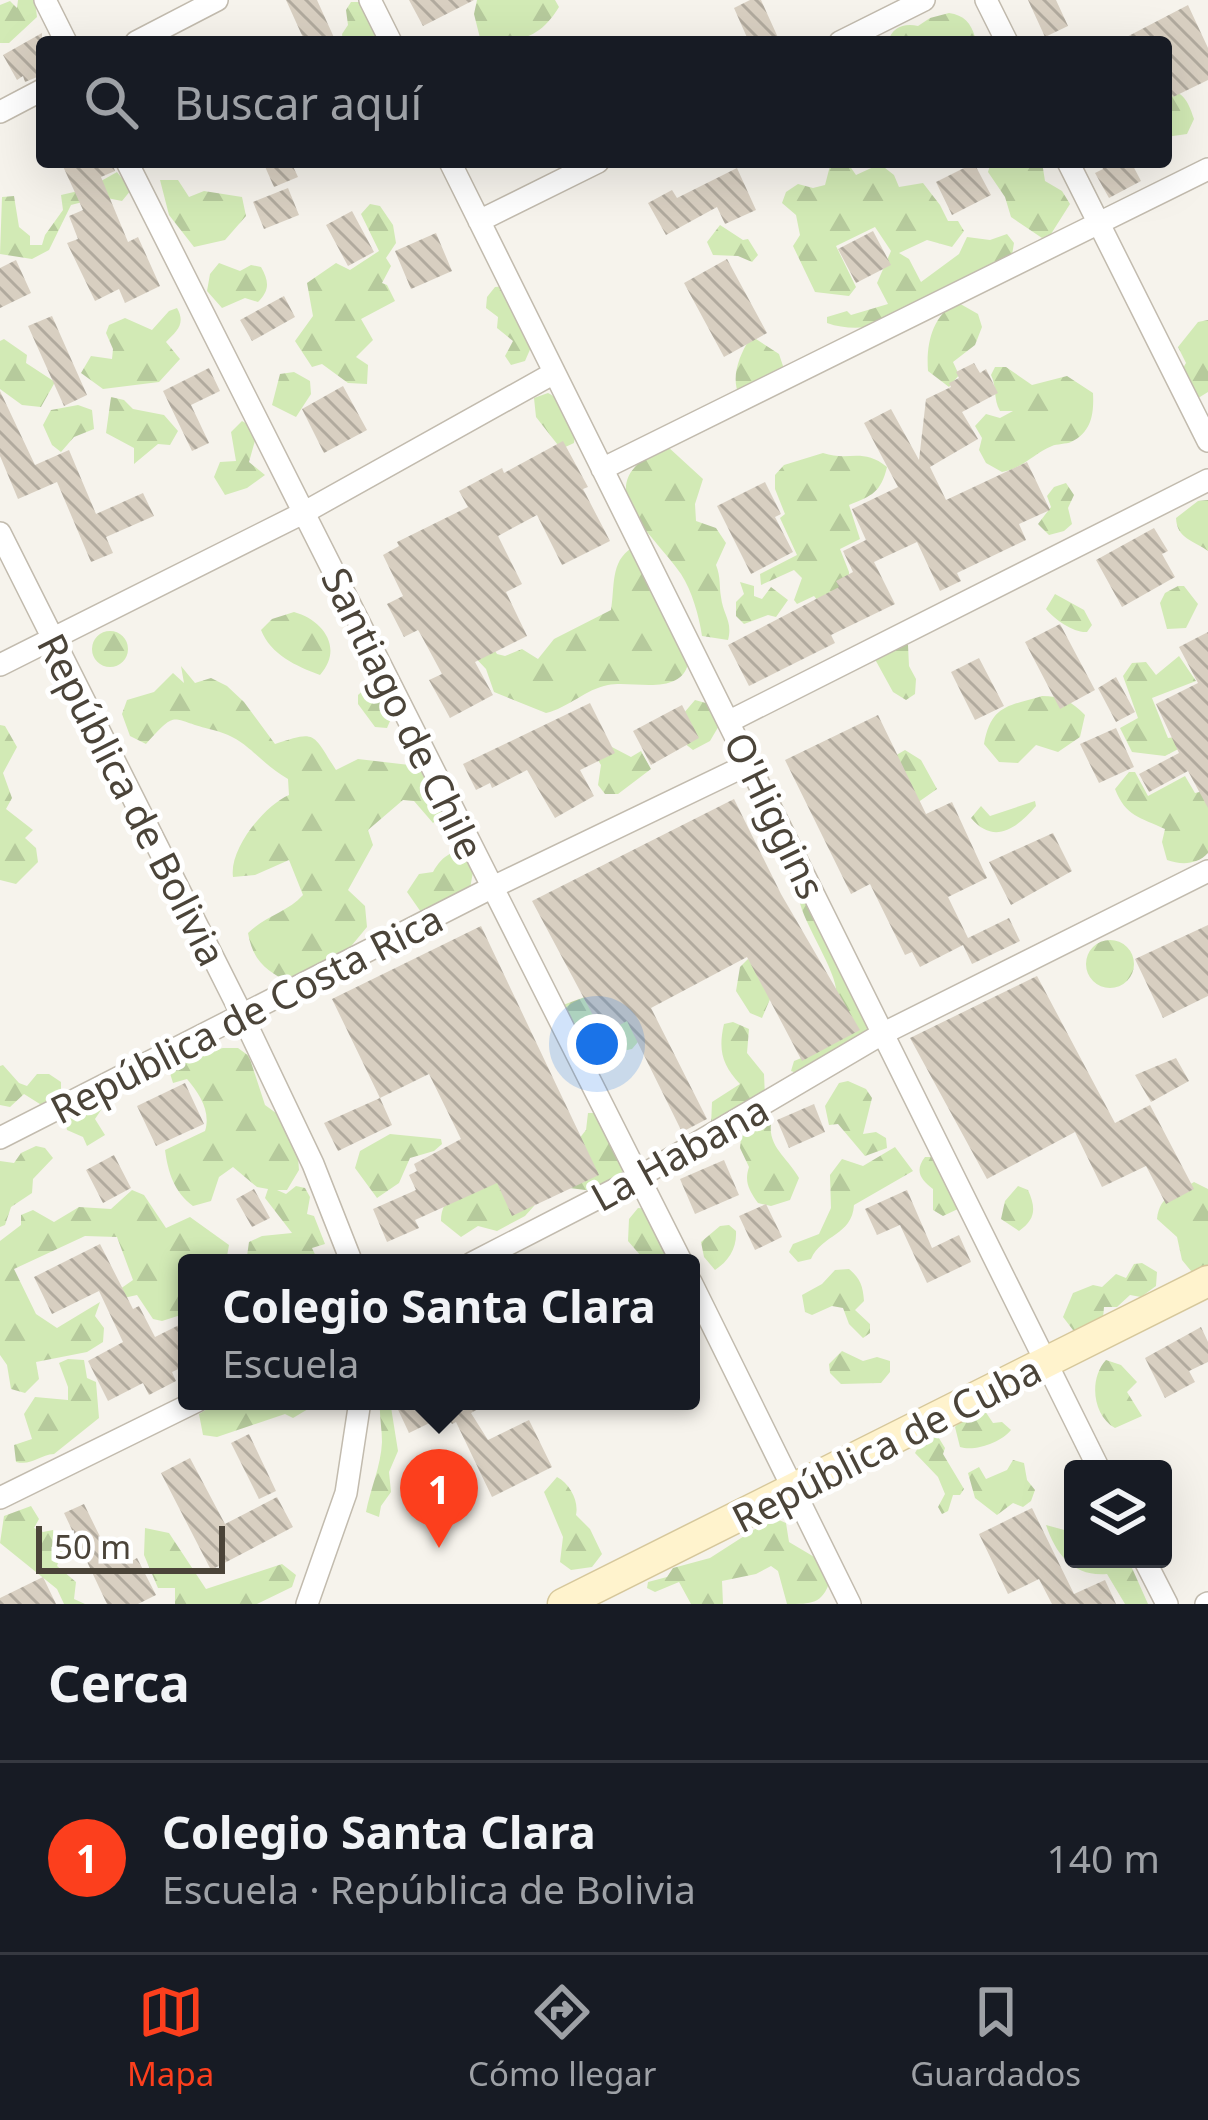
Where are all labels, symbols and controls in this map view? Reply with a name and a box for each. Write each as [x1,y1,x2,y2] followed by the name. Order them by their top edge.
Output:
[36,36,1172,168] search box
[78,69,144,135] icon: search
[174,72,422,133] text: Buscar aquí
[310,558,498,868] street label: Santiago de Chile
[26,624,240,974] street label: República de Bolivia
[713,723,839,907] street label: O'Higgins
[41,891,451,1135] street label: República de Costa Rica
[567,1014,627,1074] your location
[581,1082,777,1222] street label: La Habana
[178,1254,700,1410] popup
[222,1275,656,1336] text: Colegio Santa Clara
[222,1336,359,1389] text: Escuela
[723,1342,1049,1544] street label: República de Cuba
[400,1449,478,1548] pin: 1
[1064,1460,1172,1568] map controls
[1064,1460,1172,1568] button: layers
[36,1520,225,1573] scale bar
[54,1524,131,1569] text: 50 m
[48,1647,190,1717] text: Cerca
[162,1801,596,1862] text: Colegio Santa Clara
[76,1831,98,1884] text: 1
[1046,1831,1160,1884] text: 140 m
[162,1862,696,1915] text: Escuela · República de Bolivia
[127,1979,214,2096] tab: Mapa
[468,1979,656,2096] tab: Cómo llegar
[910,1979,1081,2096] tab: Guardados

